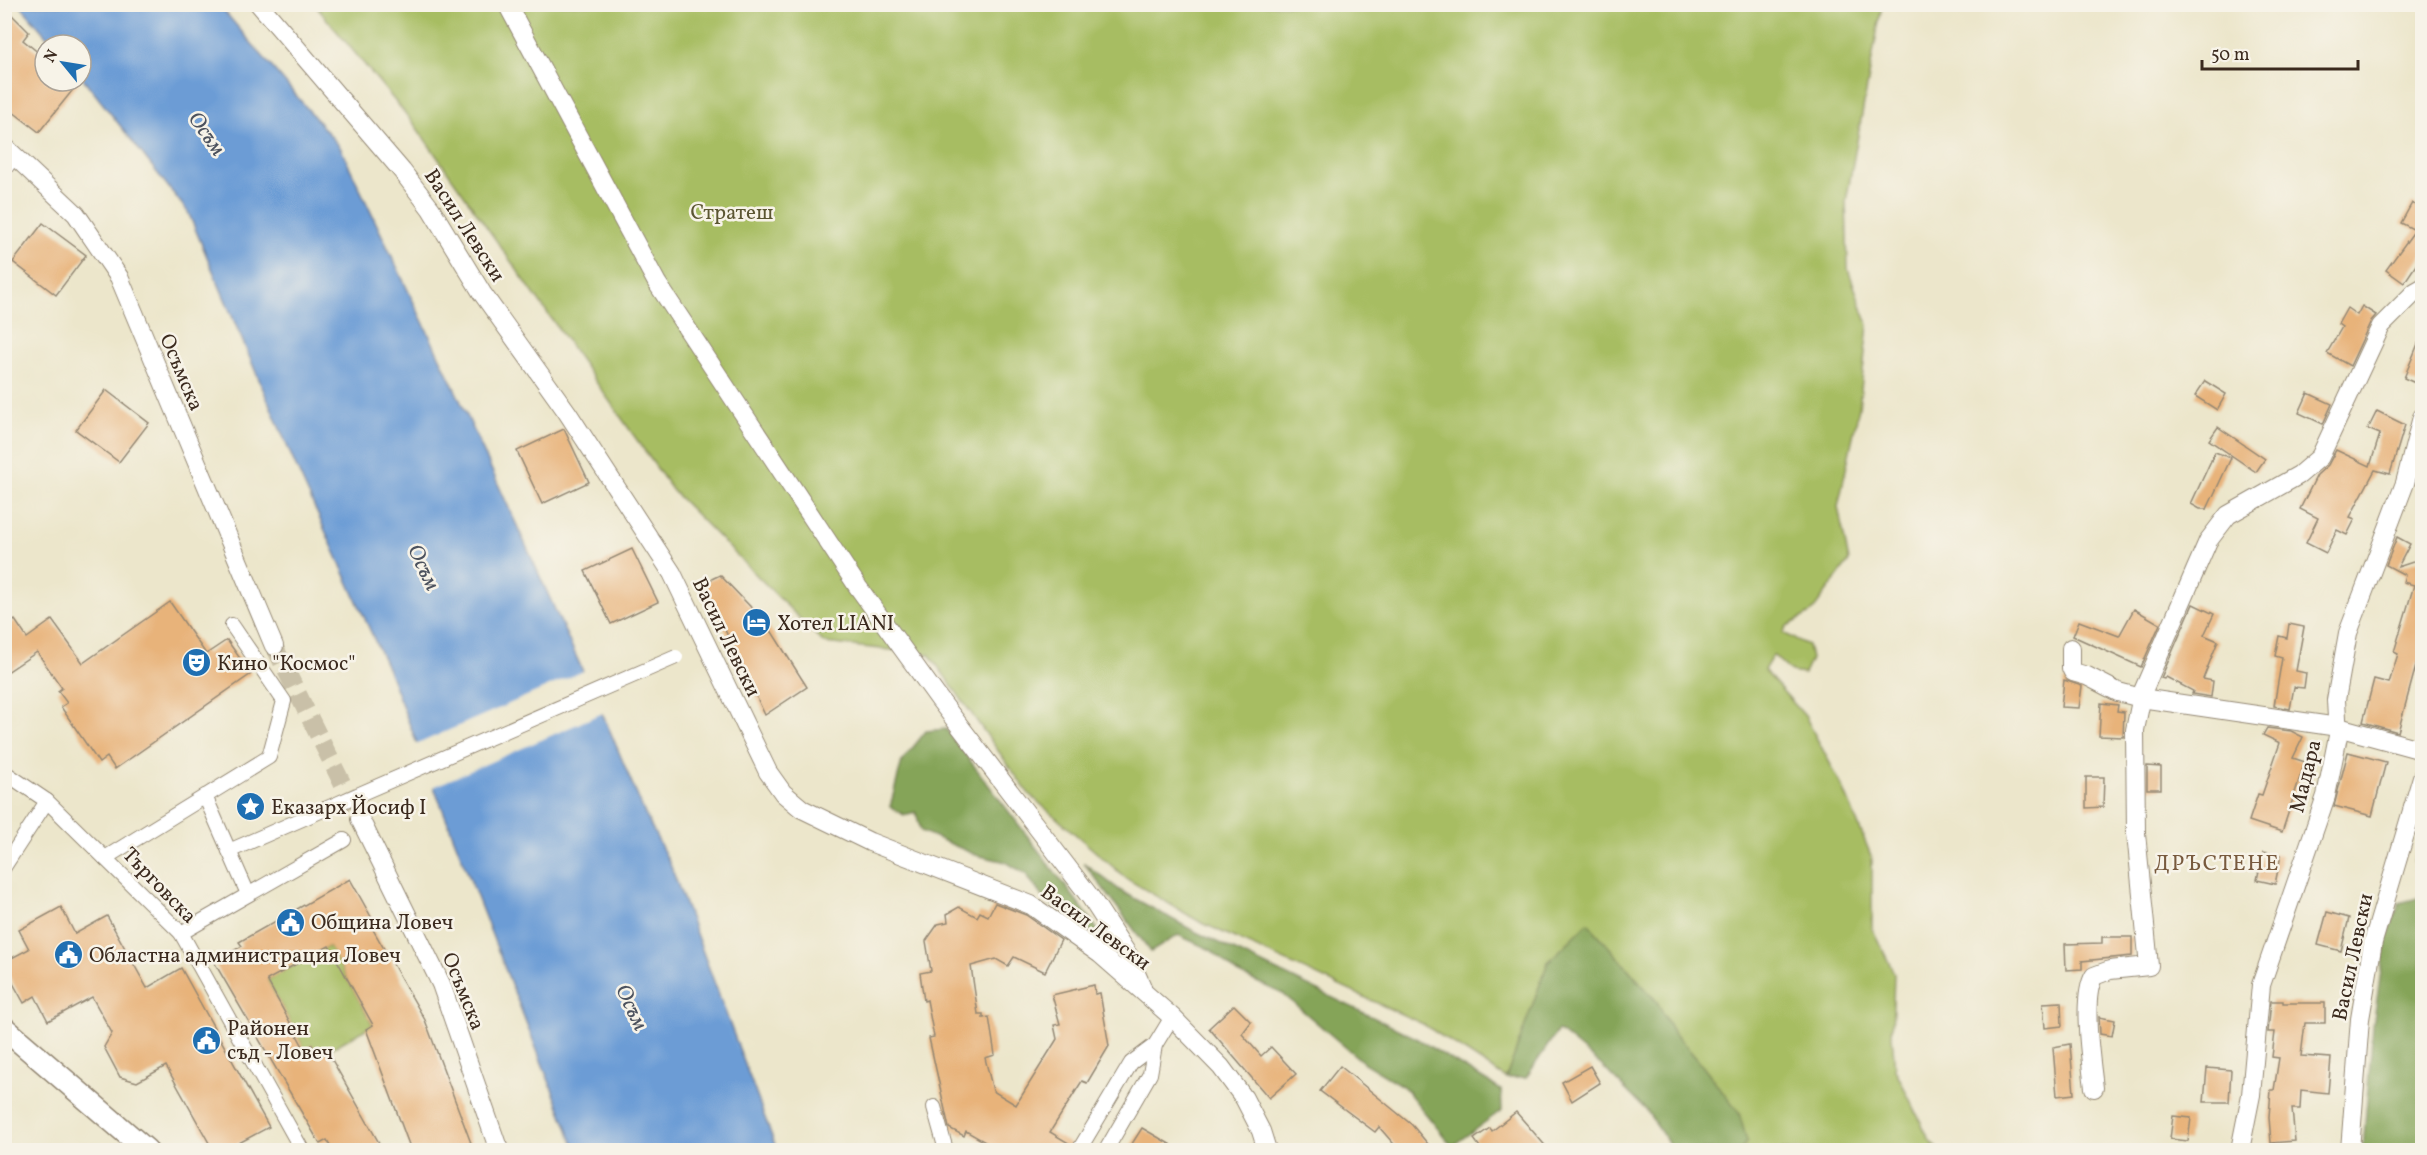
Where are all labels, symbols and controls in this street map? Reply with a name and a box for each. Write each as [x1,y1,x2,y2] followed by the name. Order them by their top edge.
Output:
[33,33,93,93] north arrow
[2202,33,2358,71] scale bar
[2211,43,2250,68] text: 50 m
[39,46,64,67] text: N
[179,106,233,163] water label: Осъм
[416,164,511,288] street label: Васил Левски
[691,199,773,228] park label: Стратеш
[151,329,210,416] street label: Осъмска
[398,539,447,597] water label: Осъм
[684,573,767,702] street label: Васил Левски
[740,607,772,639] hotel icon: Хотел LIANI
[777,610,894,639] place label: Хотел LIANI
[180,647,212,679] theatre icon: Кино "Космос"
[217,650,356,679] place label: Кино "Космос"
[2283,737,2330,816] street label: Мадара
[234,791,266,823] place icon: Еказарх Йосиф I
[271,794,426,823] place label: Еказарх Йосиф I
[115,841,203,931] street label: Търговска
[2154,849,2280,880] district label: ДРЪСТЕНЕ
[1034,878,1156,978] street label: Васил Левски
[2326,891,2381,1024] street label: Васил Левски
[274,906,306,938] public building icon: Община Ловеч
[311,909,453,938] place label: Община Ловеч
[52,939,84,971] public building icon: Областна администрация Ловеч
[89,942,401,971] place label: Областна администрация Ловеч
[434,948,491,1035] street label: Осъмска
[606,979,655,1037] water label: Осъм
[227,1015,333,1068] place label: Районен съд - Ловеч
[190,1024,222,1056] public building icon: Районен съд - Ловеч

